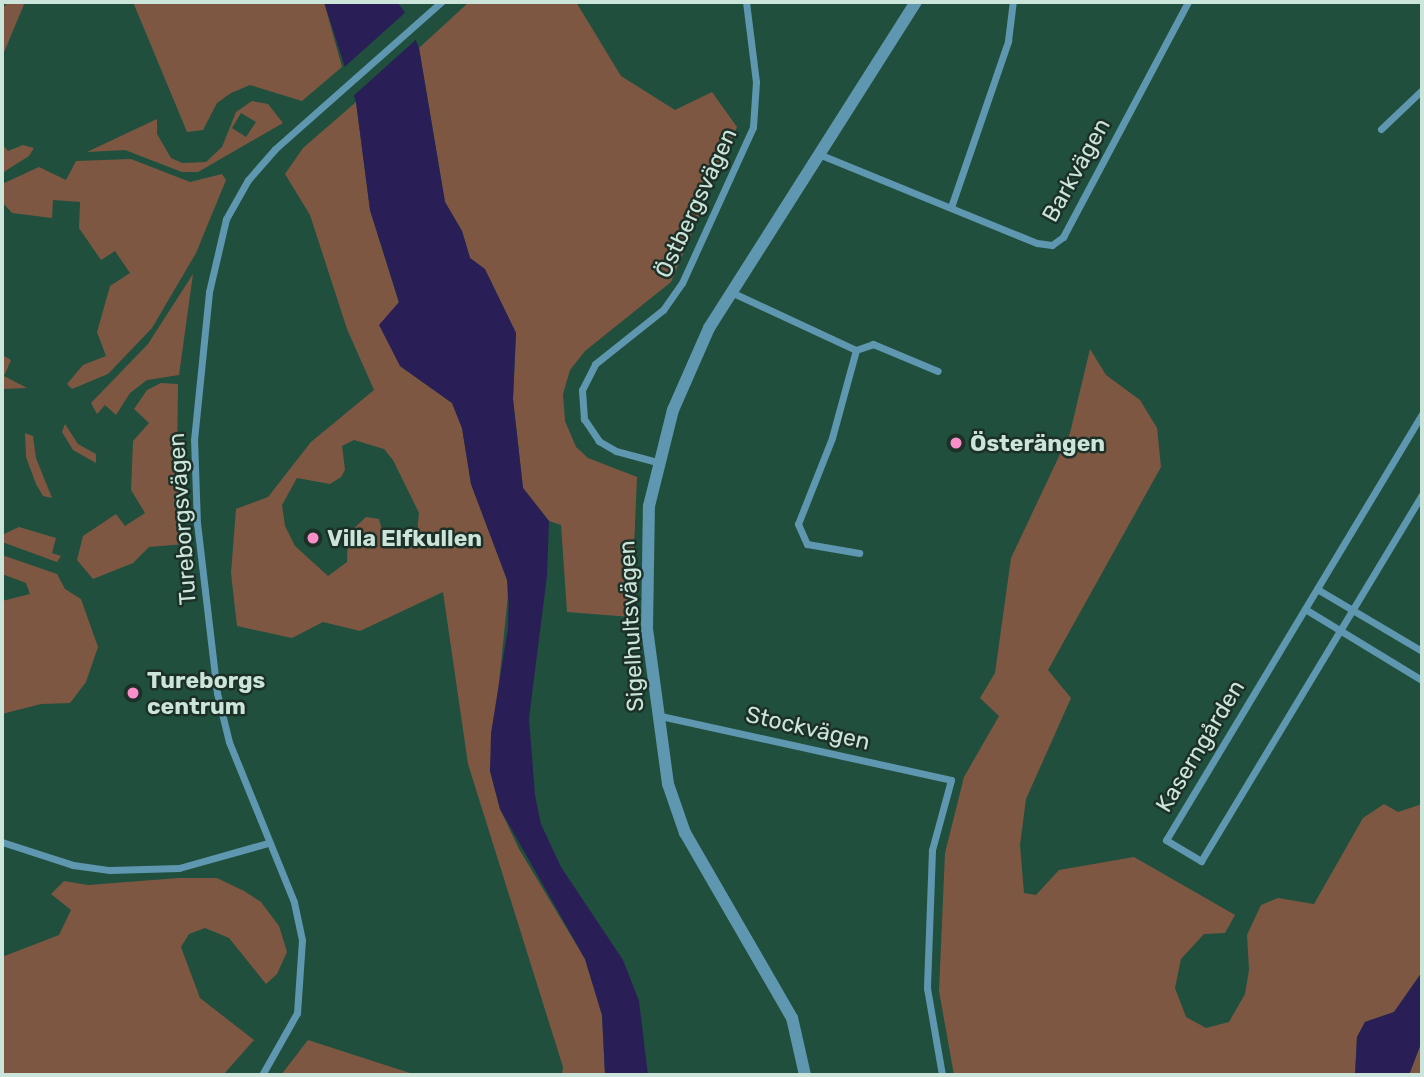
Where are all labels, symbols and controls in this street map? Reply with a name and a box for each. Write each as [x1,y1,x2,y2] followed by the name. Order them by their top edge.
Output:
[1036,113,1116,227] street label: Barkvägen
[649,124,743,282] street label: Östbergsvägen
[970,429,1105,457] place label: Österängen
[162,432,202,606] street label: Tureborgsvägen
[948,435,964,451] marker: Österängen
[327,524,482,552] place label: Villa Elfkullen
[305,530,321,546] marker: Villa Elfkullen
[613,540,649,712] street label: Sigelhultsvägen
[147,666,265,720] place label: Tureborgs centrum
[1150,675,1250,817] street label: Kaserngården
[125,685,141,701] marker: Tureborgs centrum
[743,700,873,756] street label: Stockvägen

